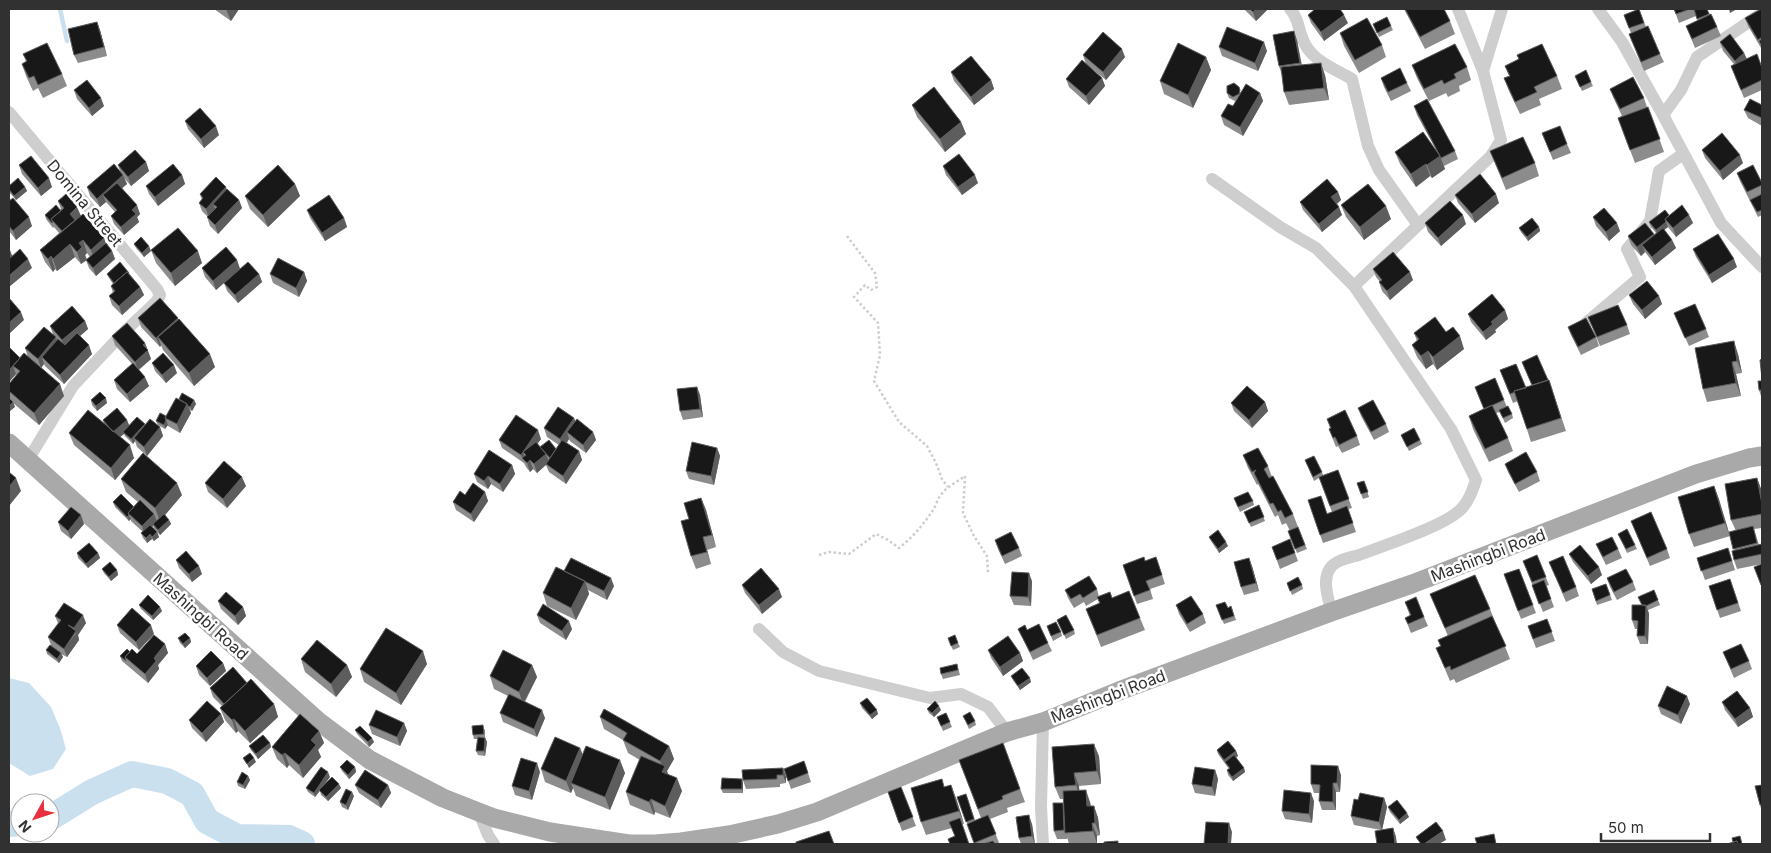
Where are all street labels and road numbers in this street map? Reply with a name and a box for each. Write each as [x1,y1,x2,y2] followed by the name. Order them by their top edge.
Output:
[43,156,127,250] street label: Domina Street
[1428,524,1548,586] street label: Mashingbi Road
[149,568,253,664] street label: Mashingbi Road
[1048,665,1168,727] street label: Mashingbi Road

